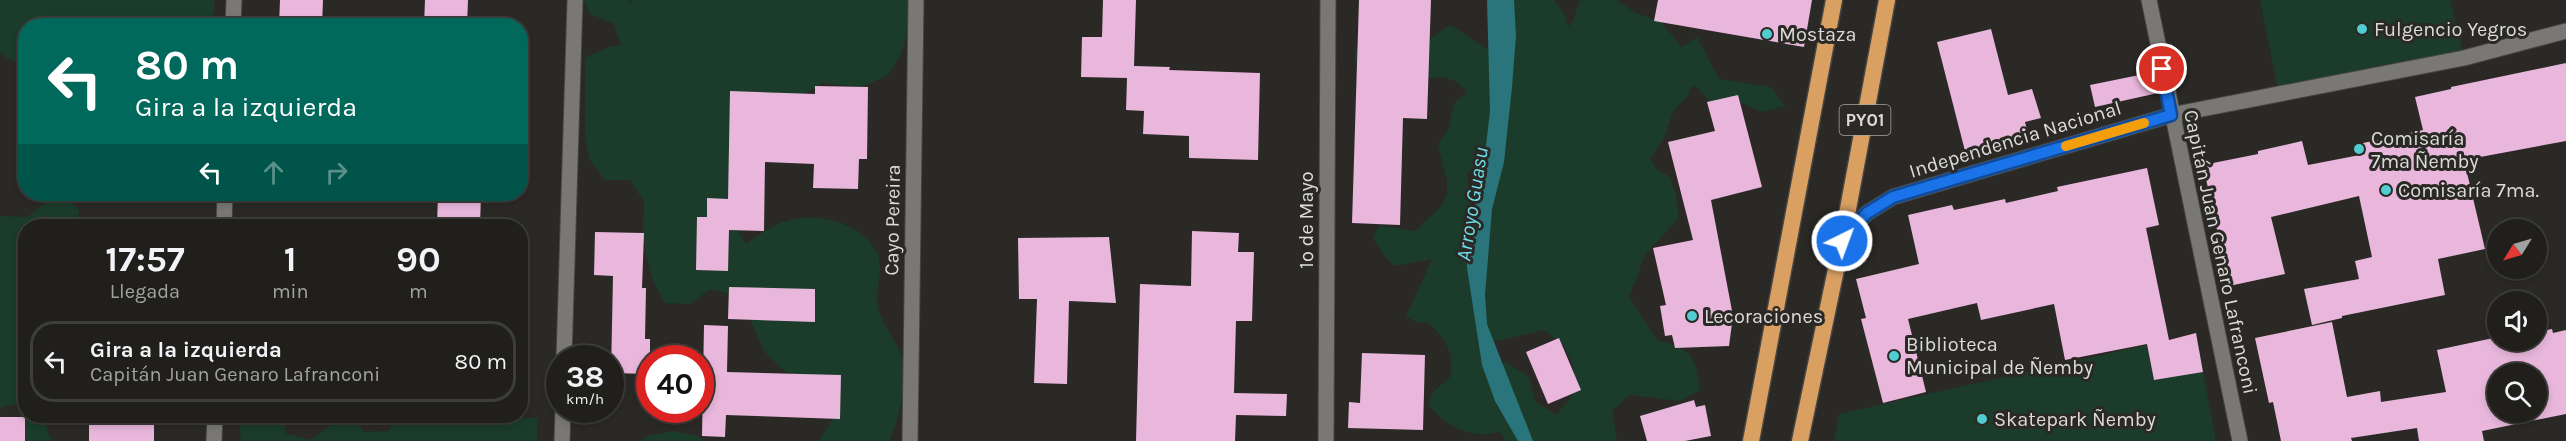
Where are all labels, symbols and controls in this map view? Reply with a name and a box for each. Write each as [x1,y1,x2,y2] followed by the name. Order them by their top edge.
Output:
[2374,18,2527,41] place label: Fulgencio Yegros
[2355,22,2369,36] marker: Fulgencio Yegros
[1779,23,1856,46] place label: Mostaza
[1760,27,1774,41] marker: Mostaza
[135,40,239,90] text: 80 m
[36,42,114,120] icon: left
[2136,43,2187,94] pin
[2145,52,2178,85] icon: arrive
[135,91,357,123] text: Gira a la izquierda
[1906,96,2124,183] street label: Independencia Nacional
[1840,105,1890,135] road number: PY01
[2179,108,2262,396] street label: Capitán Juan Genaro Lafranconi
[2371,127,2479,173] place label: Comisaría 7ma Ñemby
[2352,142,2366,156] marker: Comisaría 7ma Ñemby
[1451,145,1493,263] water label: Arroyo Guasu
[194,156,227,189] icon: left
[257,156,290,189] icon: ahead
[320,156,353,189] icon: right
[880,164,905,276] street label: Cayo Pereira
[1295,171,1318,269] street label: 1º de Mayo
[2398,179,2539,202] place label: Comisaría 7ma.
[2379,183,2393,197] marker: Comisaría 7ma.
[1810,209,1874,273] position arrow
[2487,219,2547,279] north arrow
[2487,219,2547,423] map controls
[105,238,185,280] text: 17:57
[284,238,297,280] text: 1
[396,238,441,280] text: 90
[110,280,180,303] text: Llegada
[272,280,309,303] text: min
[409,280,428,303] text: m
[2487,291,2547,351] button: sound
[1704,305,1823,328] place label: Lecoraciones
[1685,309,1699,323] marker: Lecoraciones
[1906,333,2093,379] place label: Biblioteca Municipal de Ñemby
[90,337,282,363] text: Gira a la izquierda
[39,345,72,378] icon: left
[636,345,714,423] speed limit sign: 40
[455,349,507,375] text: 80 m
[1887,349,1901,363] marker: Biblioteca Municipal de Ñemby
[566,359,604,395] text: 38
[90,363,380,386] text: Capitán Juan Genaro Lafranconi
[2487,363,2547,423] button: search
[566,390,604,408] text: km/h
[1994,408,2156,431] place label: Skatepark Ñemby
[1975,412,1989,426] marker: Skatepark Ñemby

